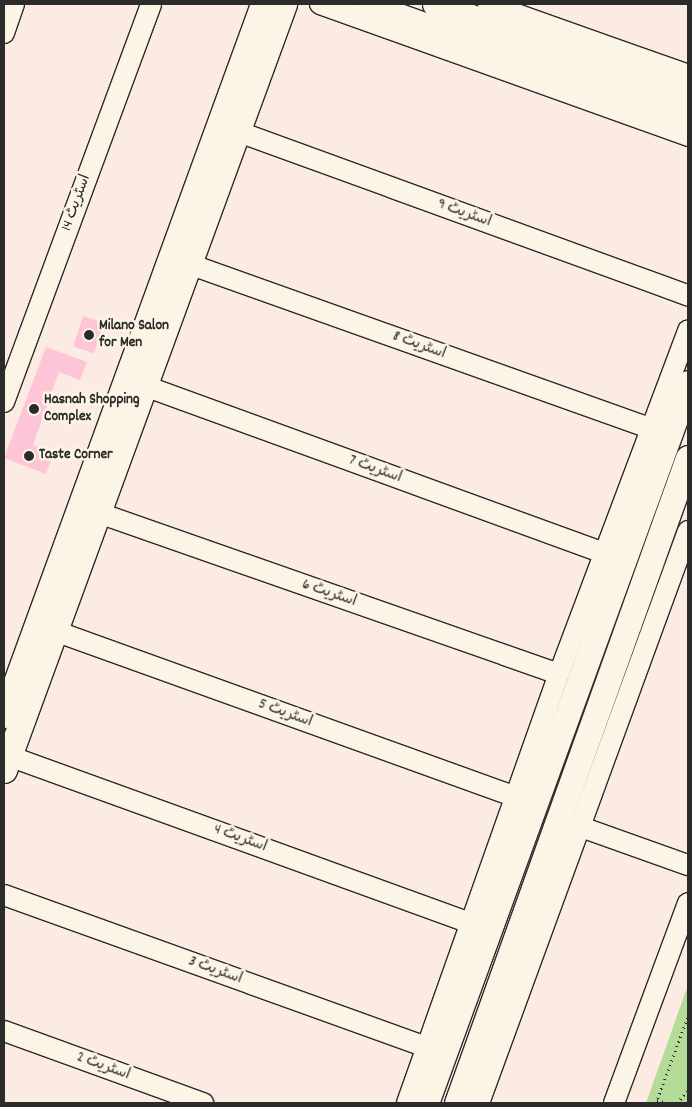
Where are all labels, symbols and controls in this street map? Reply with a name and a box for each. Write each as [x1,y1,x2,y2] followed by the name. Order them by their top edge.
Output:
[59,172,95,234] street label: اسٹریٹ 14
[435,196,493,232] street label: اسٹریٹ 9
[99,317,169,352] place label: Milano Salon for Men
[390,328,448,364] street label: اسٹریٹ 8
[83,329,95,341] marker: Milano Salon for Men
[44,391,140,426] place label: Hasnah Shopping Complex
[28,403,40,415] marker: Hasnah Shopping Complex
[39,447,113,465] place label: Taste Corner
[23,450,35,462] marker: Taste Corner
[346,452,404,488] street label: اسٹریٹ 7
[299,576,359,612] street label: اسٹریٹ 6
[256,696,314,732] street label: اسٹریٹ 5
[211,821,269,857] street label: اسٹریٹ 4
[186,953,244,989] street label: اسٹریٹ 3
[74,1049,132,1085] street label: اسٹریٹ 2

